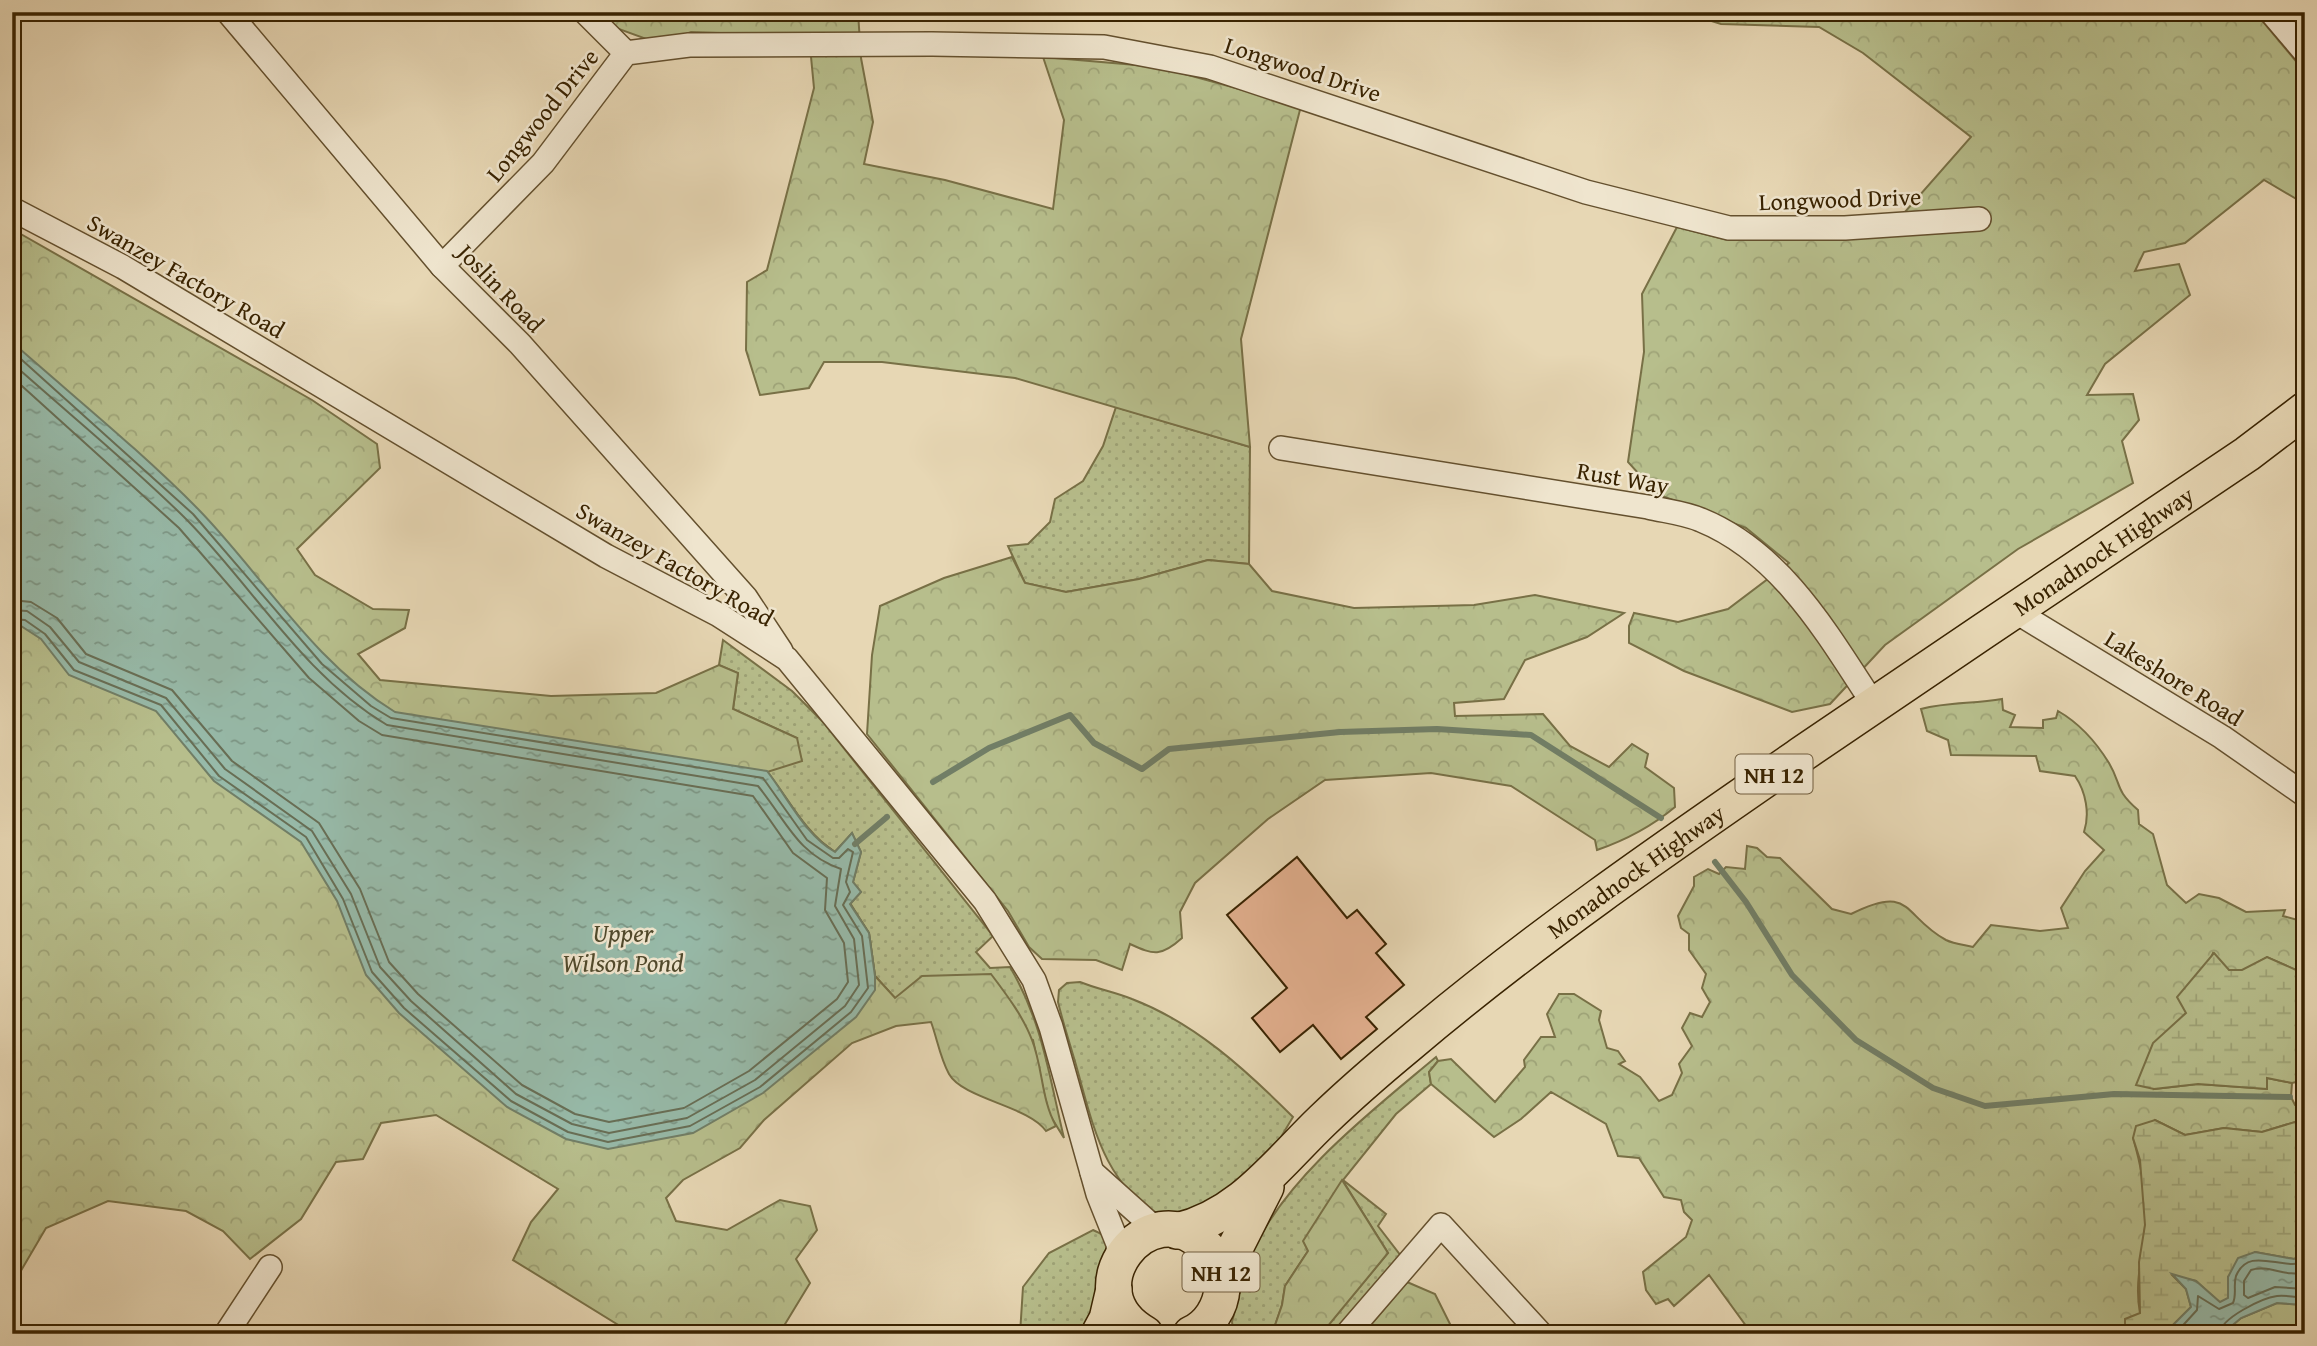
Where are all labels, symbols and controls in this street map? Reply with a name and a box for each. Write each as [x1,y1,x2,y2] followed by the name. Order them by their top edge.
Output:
[1220,27,1386,111] street label: Longwood Drive
[477,41,607,189] street label: Longwood Drive
[1758,179,1922,219] street label: Longwood Drive
[81,205,291,347] street label: Swanzey Factory Road
[447,233,553,340] street label: Joslin Road
[1574,453,1672,503] street label: Rust Way
[2006,477,2201,624] street label: Monadnock Highway
[570,493,780,635] street label: Swanzey Factory Road
[2098,621,2250,735] street label: Lakeshore Road
[1736,754,1812,794] road number: NH 12
[1539,795,1731,947] street label: Monadnock Highway
[562,913,684,982] water label: Upper Wilson Pond
[1182,1252,1260,1292] road number: NH 12

